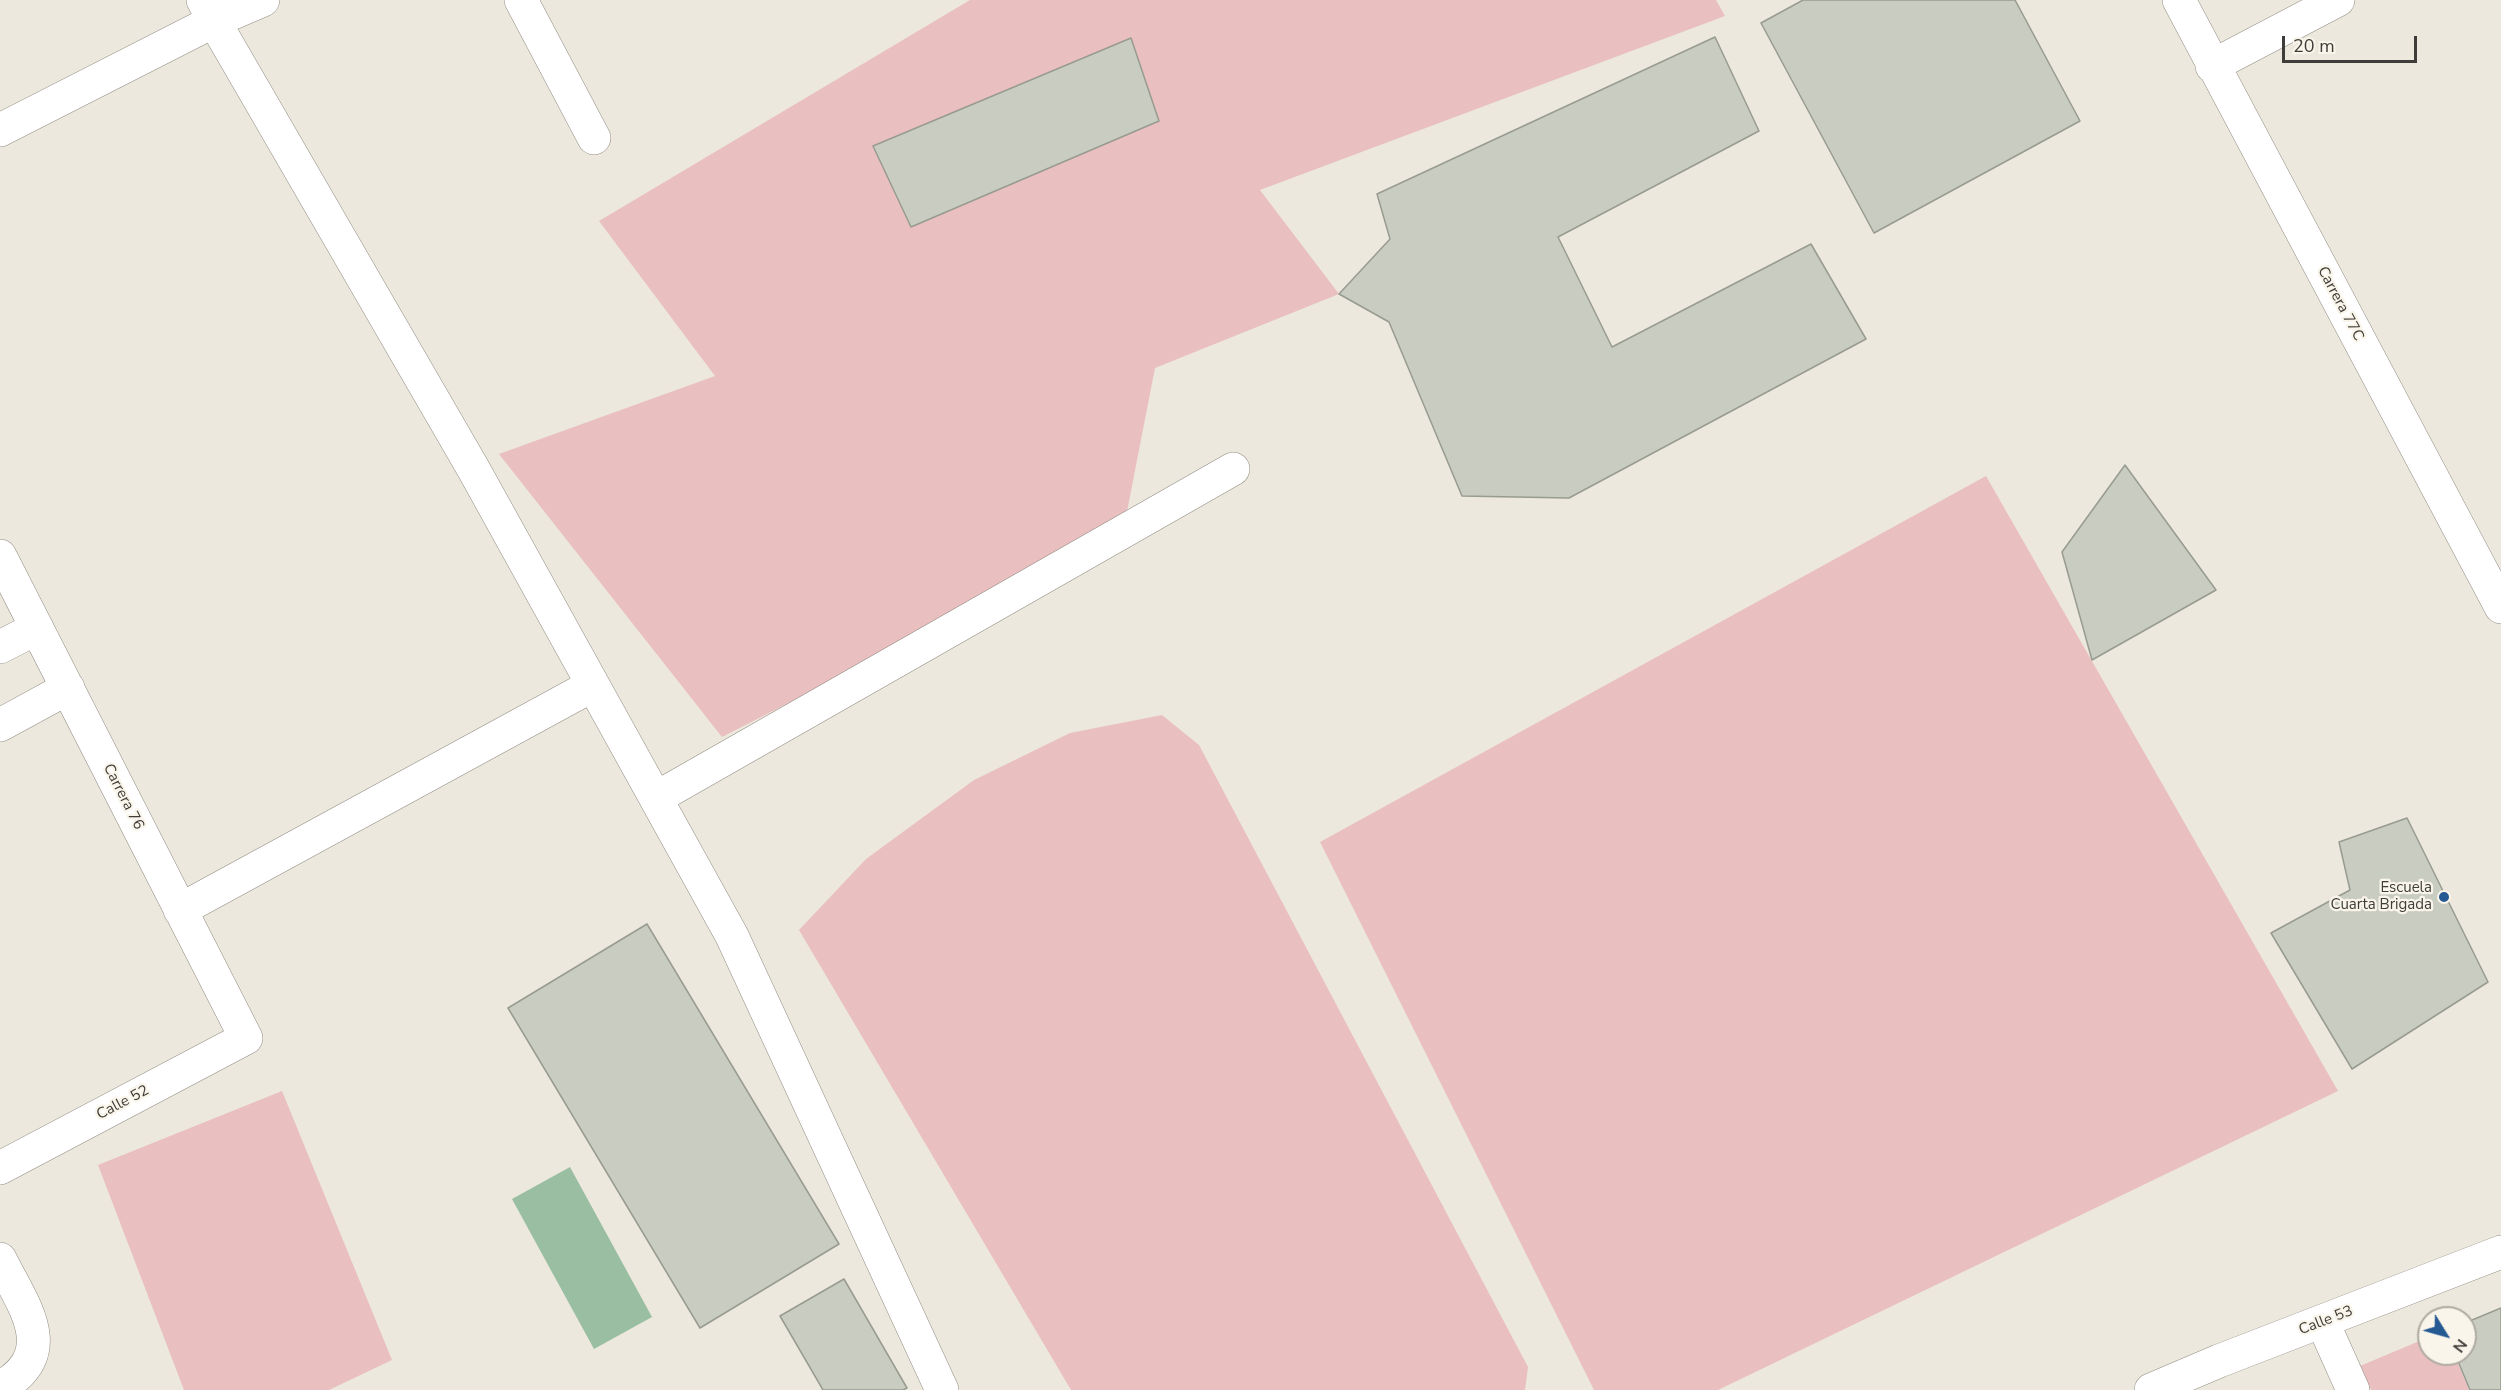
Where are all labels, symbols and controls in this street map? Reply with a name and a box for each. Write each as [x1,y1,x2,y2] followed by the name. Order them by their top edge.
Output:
[2285,24,2420,62] scale bar
[2293,34,2335,58] text: 20 m
[2313,264,2367,344] street label: Carrera 77C
[99,761,147,833] street label: Carrera 76
[2330,879,2432,914] place label: Escuela Cuarta Brigada
[2437,890,2451,904] marker: Escuela Cuarta Brigada
[94,1082,152,1124] street label: Calle 52
[2296,1302,2356,1340] street label: Calle 53
[2417,1306,2477,1366] north arrow
[2447,1334,2472,1357] text: N

